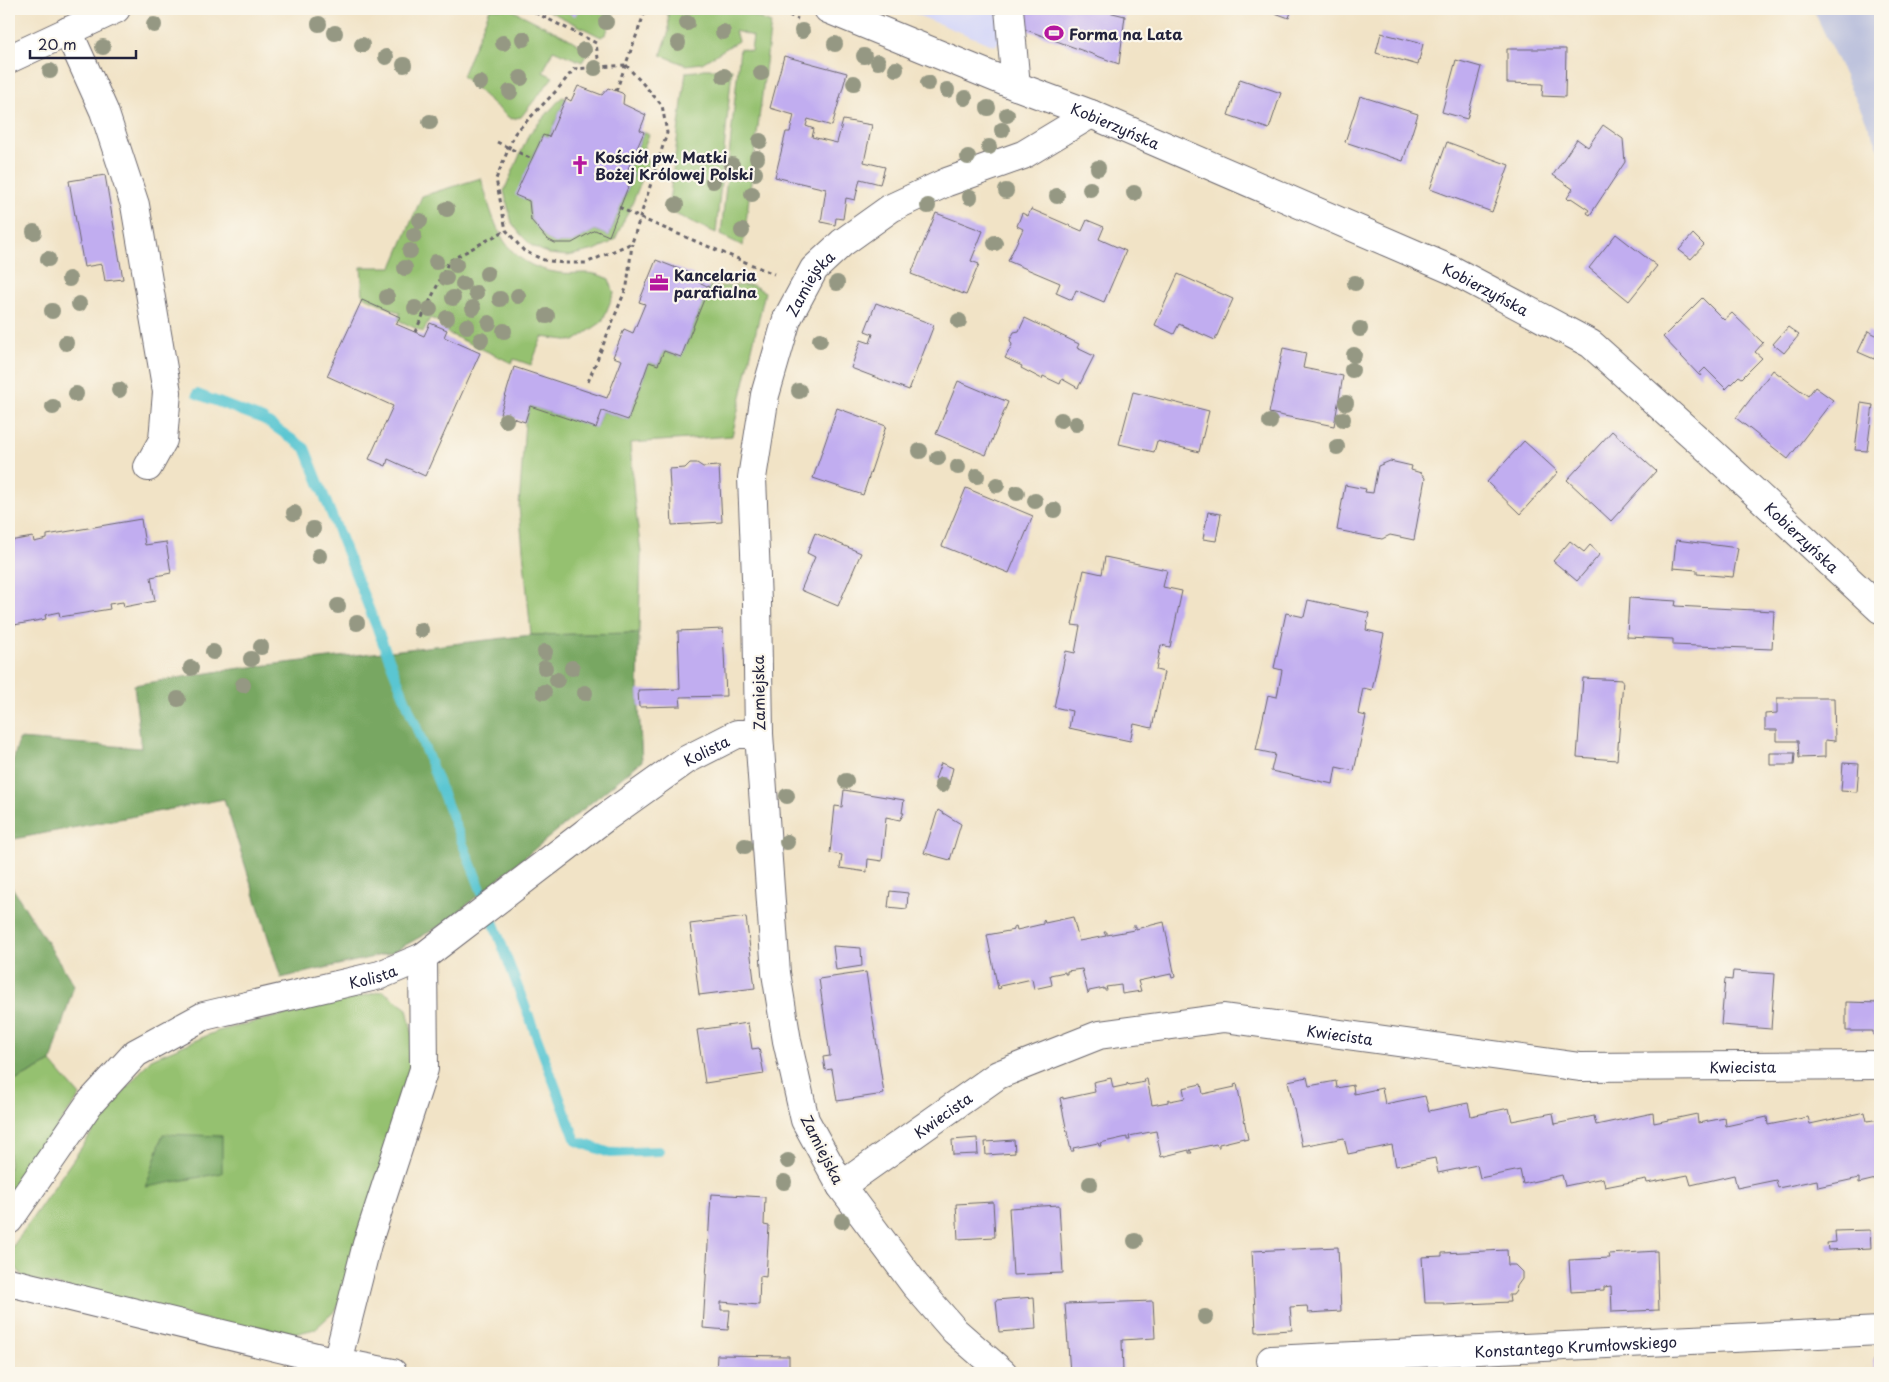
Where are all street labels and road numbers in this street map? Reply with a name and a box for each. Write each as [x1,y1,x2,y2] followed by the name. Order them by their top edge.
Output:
[1068,96,1164,154] street label: Kobierzyńska
[779,244,840,320] street label: Zamiejska
[1439,256,1534,321] street label: Kobierzyńska
[1760,496,1845,578] street label: Kobierzyńska
[746,655,770,731] street label: Zamiejska
[679,728,733,771] street label: Kolista
[346,958,401,993] street label: Kolista
[1305,1018,1375,1050] street label: Kwiecista
[1709,1054,1777,1078] street label: Kwiecista
[908,1085,977,1143] street label: Kwiecista
[796,1110,851,1188] street label: Zamiejska
[1474,1329,1677,1362] street label: Konstantego Krumłowskiego

